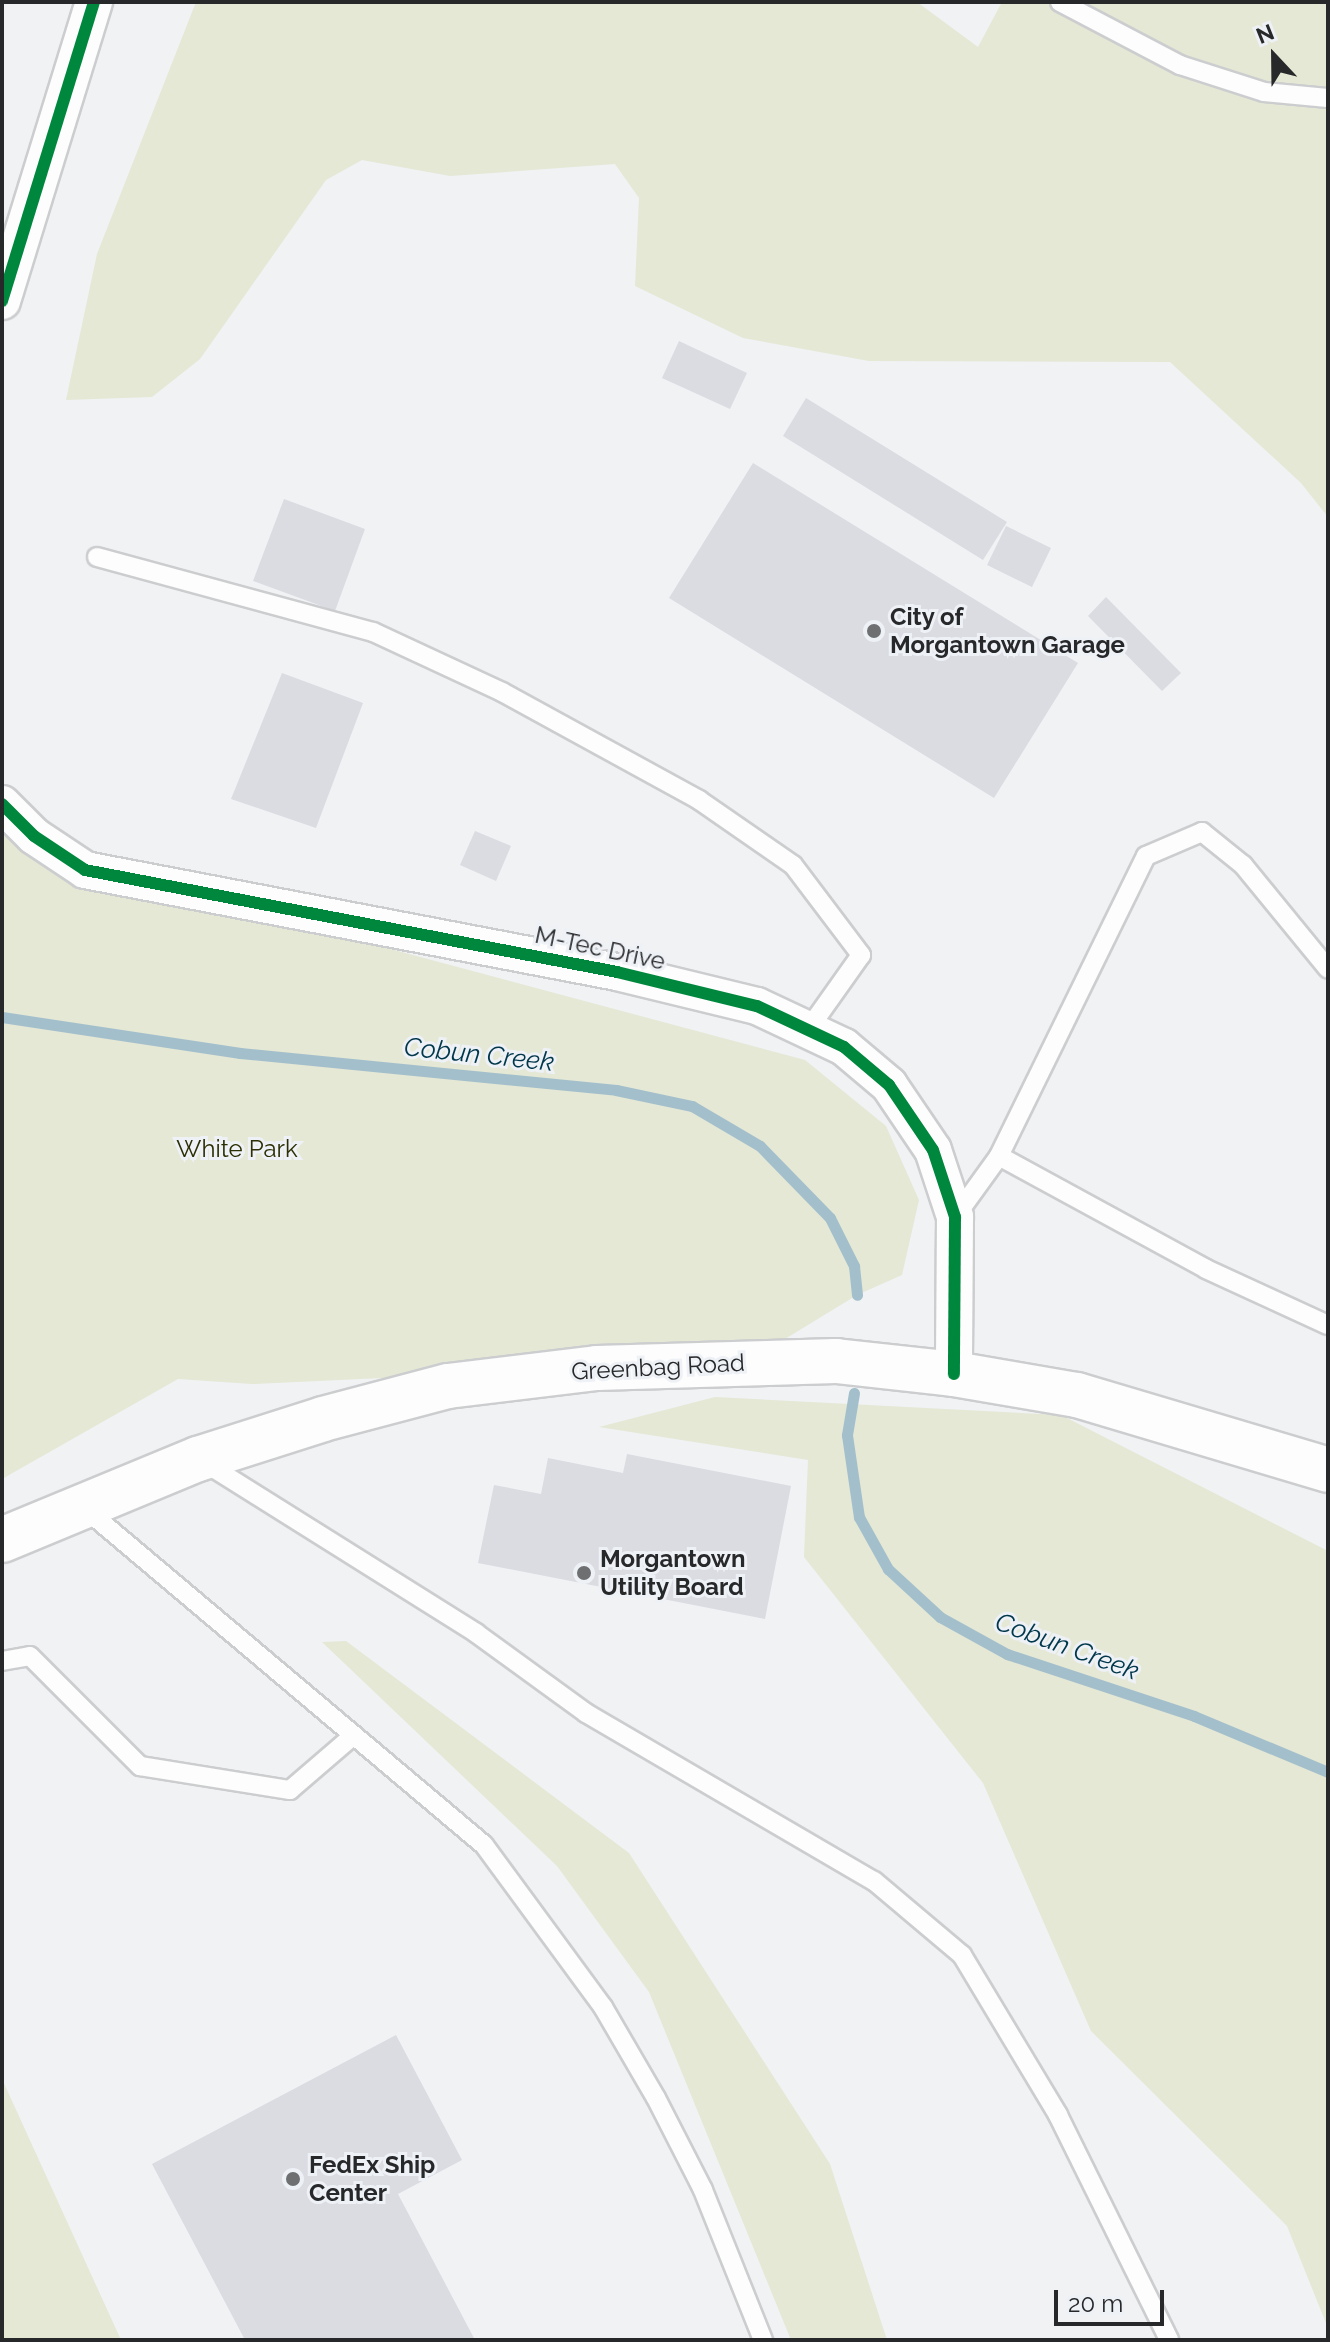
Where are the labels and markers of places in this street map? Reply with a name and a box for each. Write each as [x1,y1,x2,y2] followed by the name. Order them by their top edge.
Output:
[890,603,1125,659] place label: City of Morgantown Garage
[865,622,883,640] marker: City of Morgantown Garage
[600,1545,745,1601] place label: Morgantown Utility Board
[575,1564,593,1582] marker: Morgantown Utility Board
[309,2151,435,2207] place label: FedEx Ship Center
[284,2170,302,2188] marker: FedEx Ship Center

